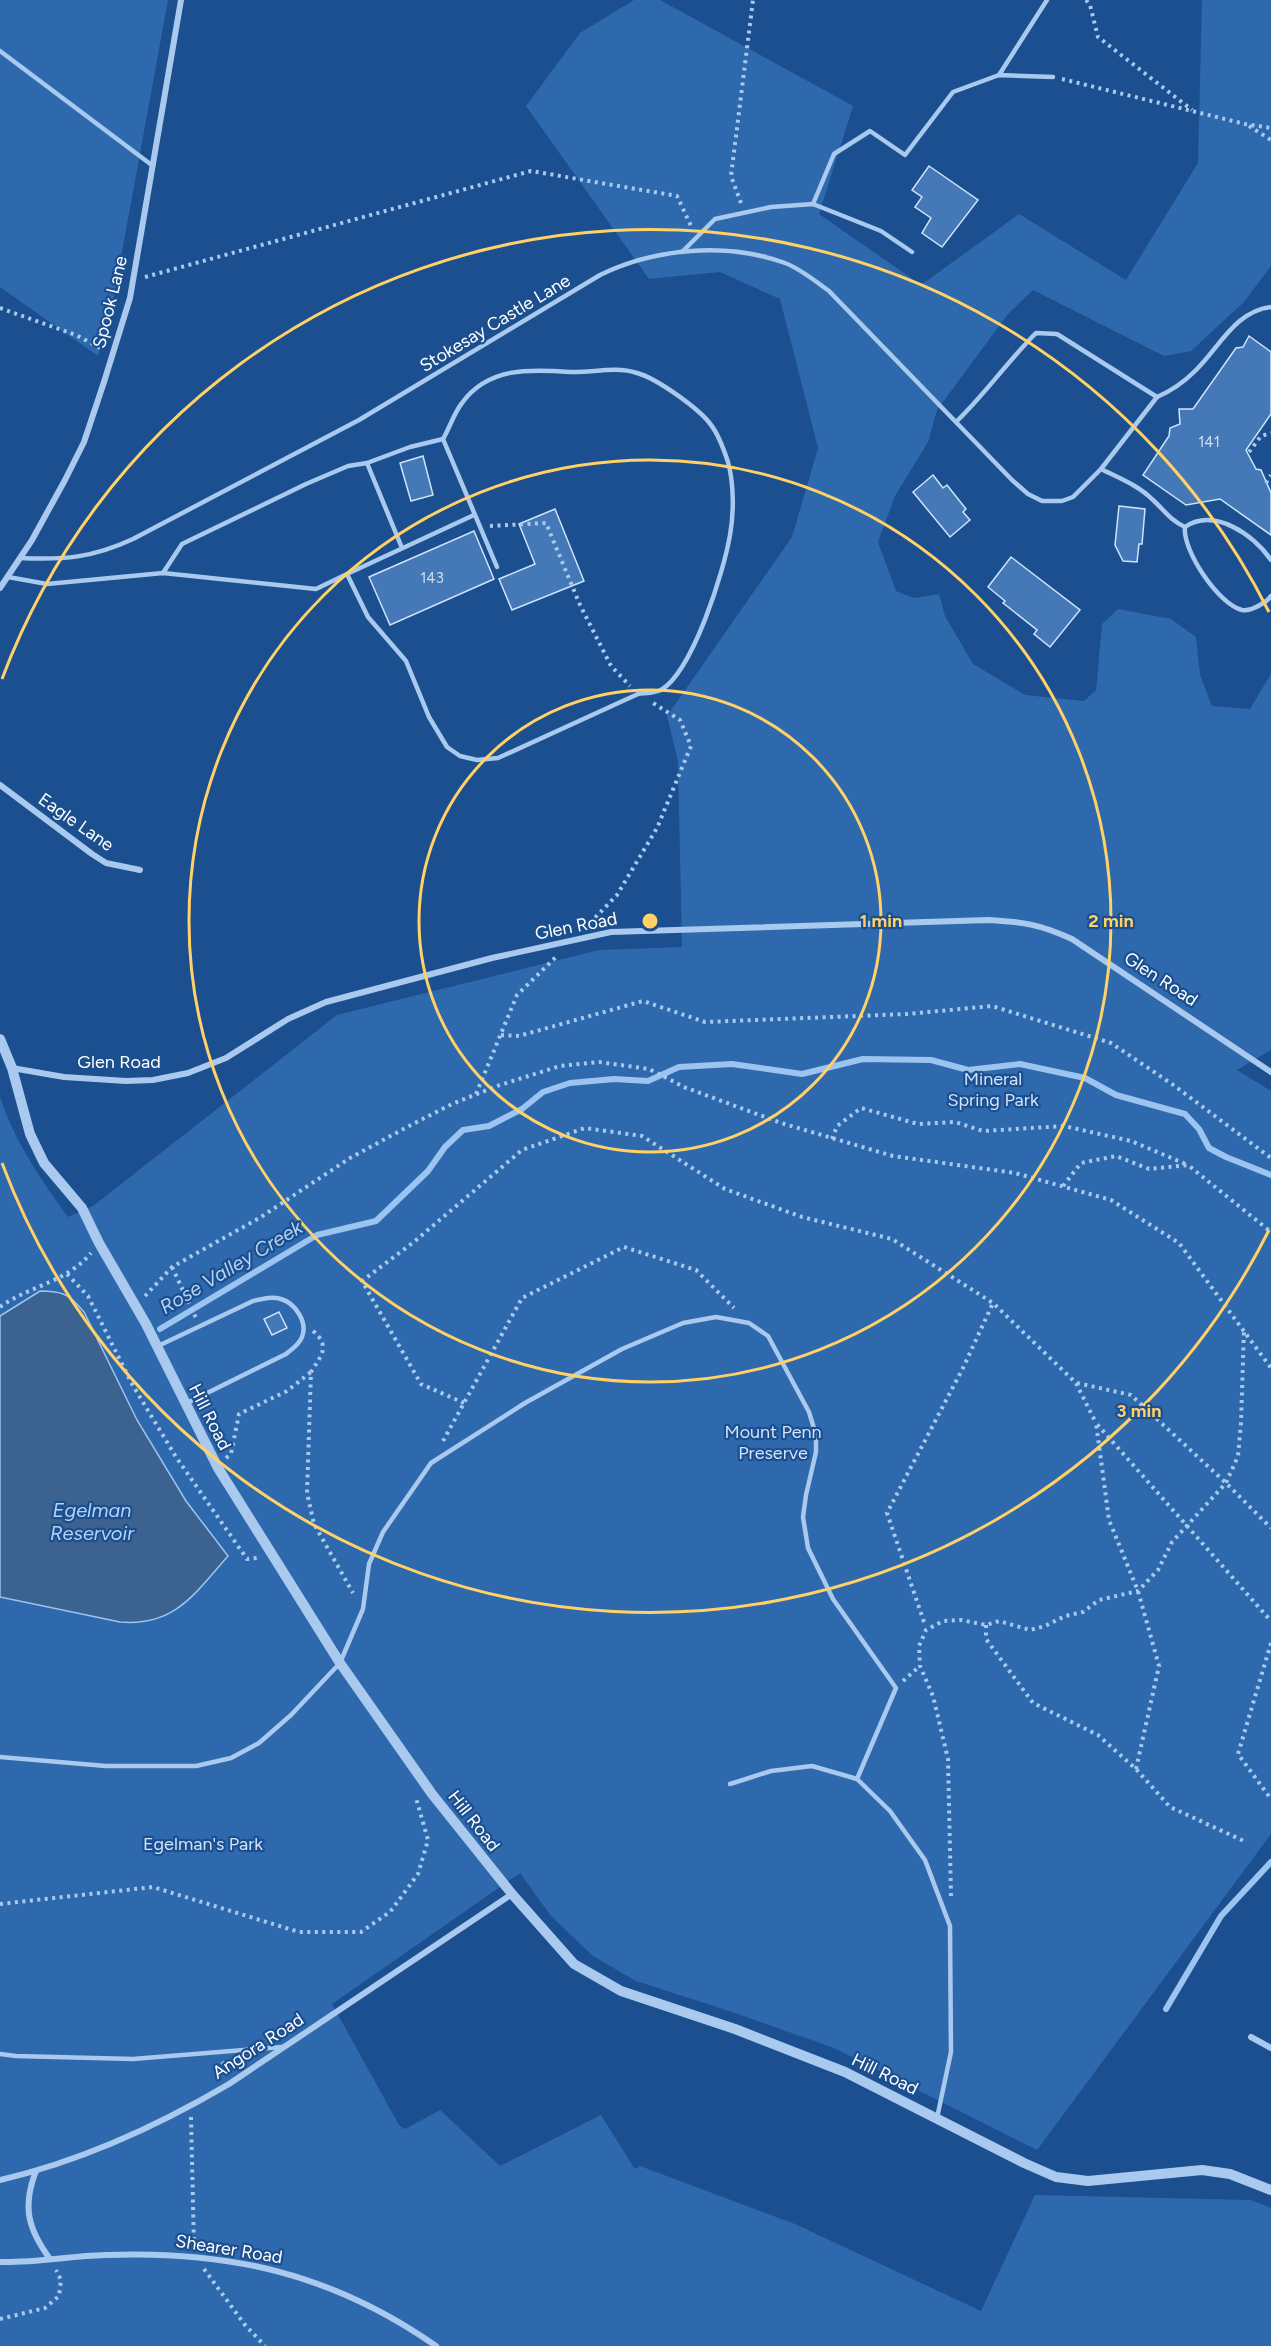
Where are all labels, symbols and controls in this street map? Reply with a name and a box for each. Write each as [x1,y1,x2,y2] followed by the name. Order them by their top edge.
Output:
[88,253,132,350] street label: Spook Lane
[416,269,575,377] street label: Stokesay Castle Lane
[1198,433,1220,451] house number: 141
[420,569,444,587] house number: 143
[34,788,118,856] street label: Eagle Lane
[533,907,619,945] street label: Glen Road
[860,910,902,932] text: 1 min
[1088,910,1134,932] text: 2 min
[640,911,660,931] centre of rings
[1120,947,1202,1011] street label: Glen Road
[77,1051,161,1073] street label: Glen Road
[947,1068,1039,1111] park label: Mineral Spring Park
[155,1214,308,1319] water label: Rose Valley Creek
[184,1380,236,1454] street label: Hill Road
[1117,1400,1161,1422] text: 3 min
[724,1421,822,1464] park label: Mount Penn Preserve
[50,1498,135,1545] water label: Egelman Reservoir
[443,1786,505,1856] street label: Hill Road
[143,1833,263,1855] park label: Egelman's Park
[208,2008,308,2084] street label: Angora Road
[848,2048,922,2100] street label: Hill Road
[174,2230,284,2268] street label: Shearer Road

